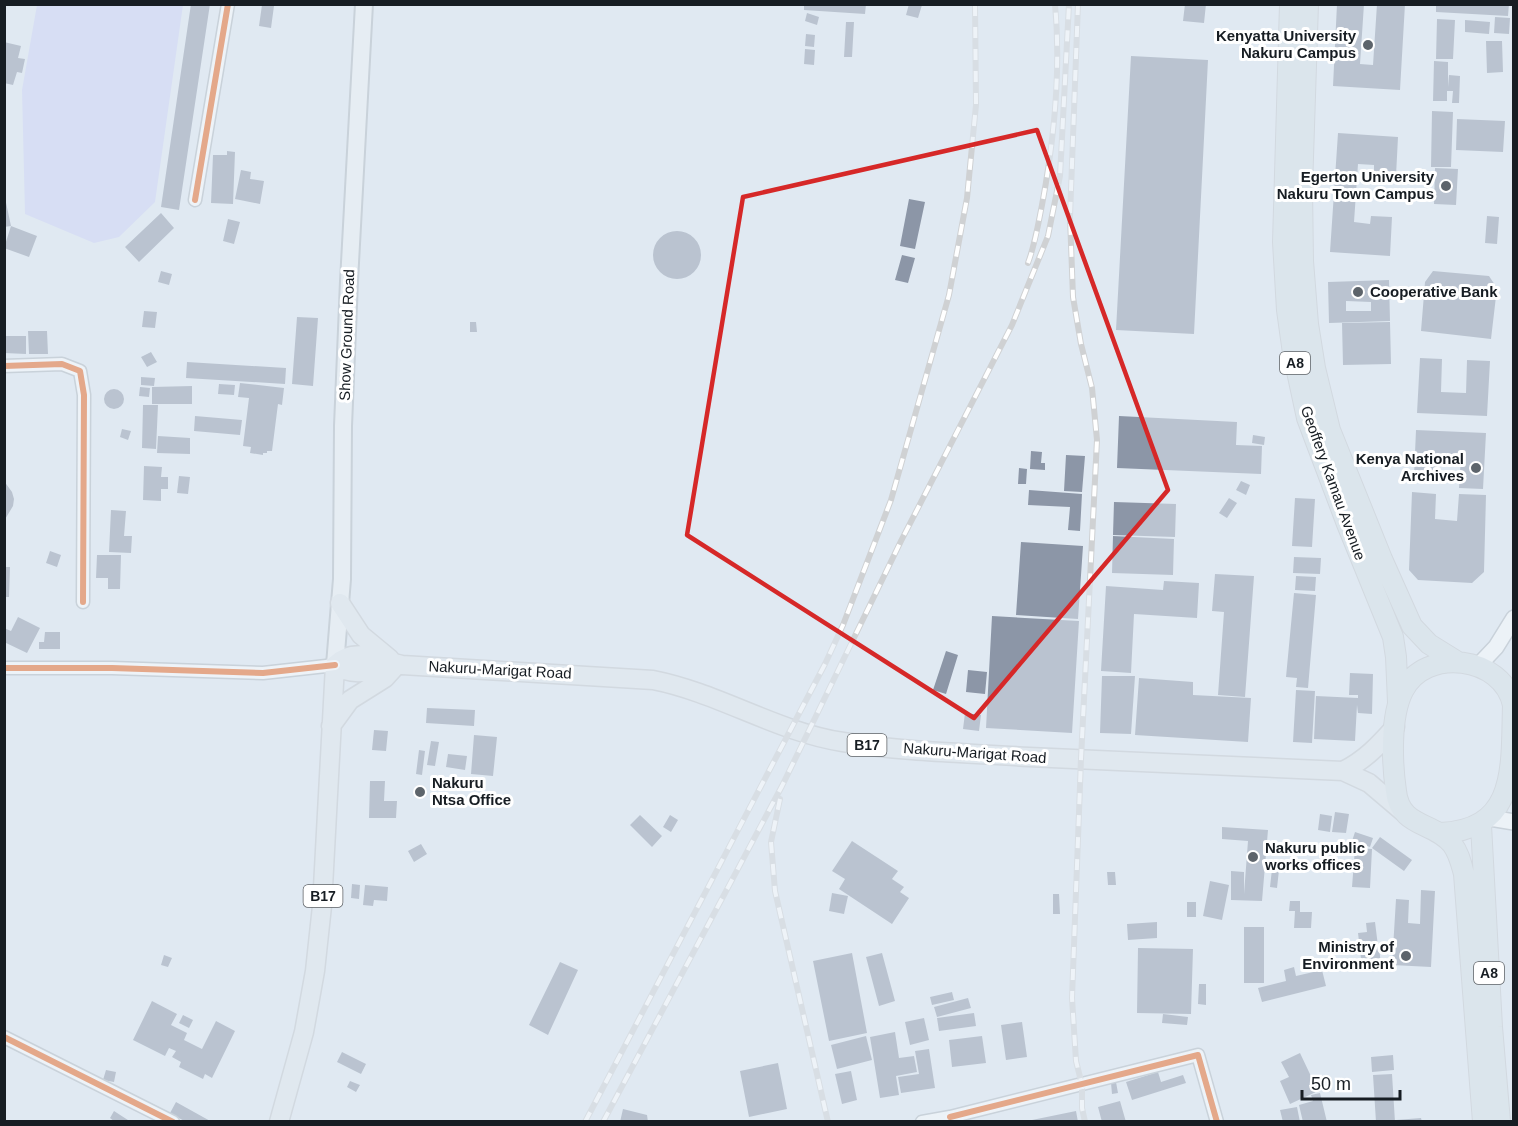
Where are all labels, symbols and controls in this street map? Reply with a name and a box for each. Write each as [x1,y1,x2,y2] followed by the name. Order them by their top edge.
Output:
[1216,27,1357,61] place label: Kenyatta University Nakuru Campus
[1361,38,1375,52] marker: Kenyatta University Nakuru Campus
[1277,168,1435,202] place label: Egerton University Nakuru Town Campus
[1439,179,1453,193] marker: Egerton University Nakuru Town Campus
[336,269,357,401] street label: Show Ground Road
[1370,283,1498,300] place label: Cooperative Bank
[1351,285,1365,299] marker: Cooperative Bank
[1280,352,1310,374] road number: A8
[1298,403,1369,562] street label: Geoffery Kamau Avenue
[1356,450,1464,484] place label: Kenya National Archives
[1469,461,1483,475] marker: Kenya National Archives
[428,657,572,682] street label: Nakuru-Marigat Road
[848,734,886,756] road number: B17
[903,739,1047,766] street label: Nakuru-Marigat Road
[432,774,511,808] place label: Nakuru Ntsa Office
[413,785,427,799] marker: Nakuru Ntsa Office
[1264,839,1365,873] place label: Nakuru public works offices
[1246,850,1260,864] marker: Nakuru public works offices
[304,885,342,907] road number: B17
[1302,938,1395,972] place label: Ministry of Environment
[1399,949,1413,963] marker: Ministry of Environment
[1474,962,1504,984] road number: A8
[1302,1063,1400,1101] scale bar
[1311,1074,1351,1094] text: 50 m

